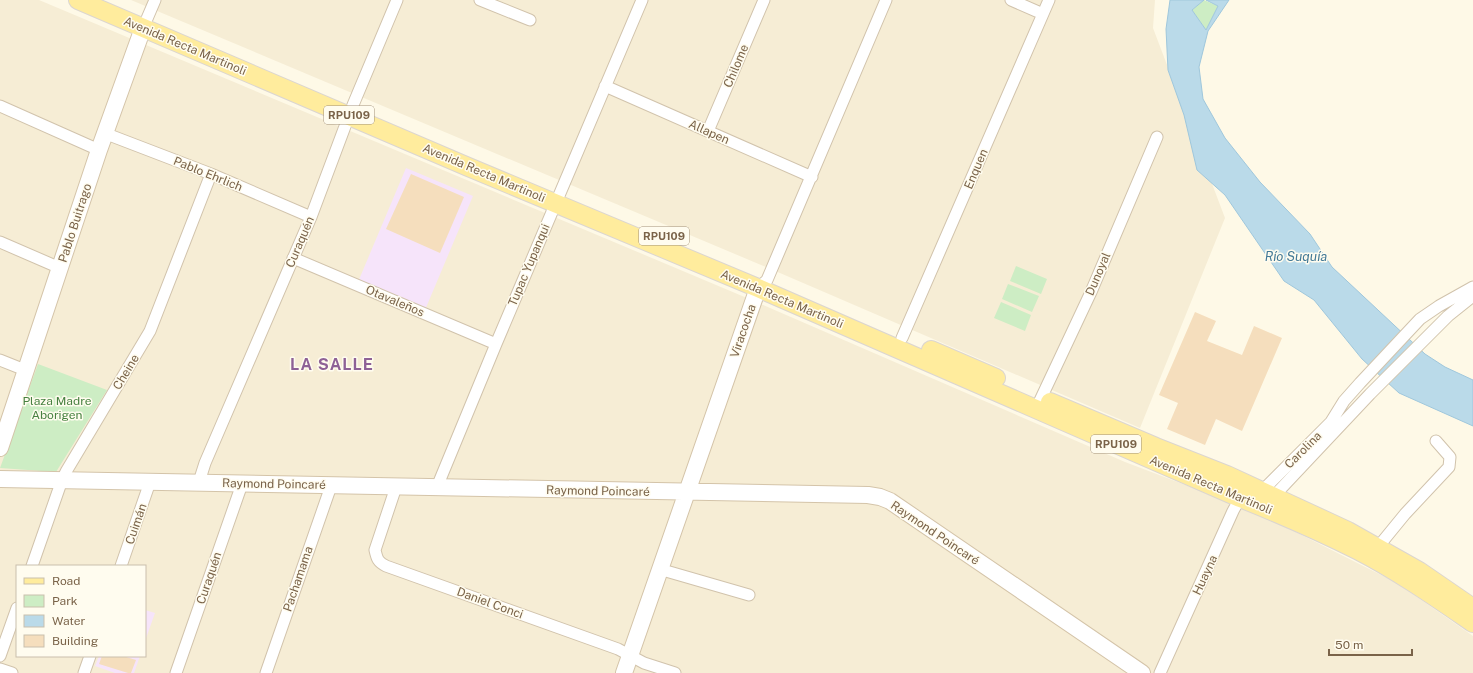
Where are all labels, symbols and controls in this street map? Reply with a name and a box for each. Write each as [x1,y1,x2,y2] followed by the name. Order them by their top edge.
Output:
[122,14,249,78] street label: Avenida Recta Martinoli
[721,42,751,90] street label: Chilome
[324,106,374,124] road number: RPU109
[686,117,732,147] street label: Allapen
[421,141,548,205] street label: Avenida Recta Martinoli
[961,147,991,191] street label: Enquen
[171,154,245,194] street label: Pablo Ehrlich
[56,182,94,264] street label: Pablo Buitrago
[283,214,317,270] street label: Curaquén
[505,222,553,308] street label: Tupac Yupanqui
[639,227,689,245] road number: RPU109
[1265,249,1327,264] water label: Río Suquía
[1083,250,1113,298] street label: Dunoyal
[719,267,846,331] street label: Avenida Recta Martinoli
[364,282,426,320] street label: Otavaleños
[727,302,759,360] street label: Viracocha
[110,352,142,392] street label: Cheine
[290,355,374,374] district label: LA SALLE
[22,394,92,422] park label: Plaza Madre Aborigen
[1282,429,1324,471] street label: Carolina
[1091,435,1141,453] road number: RPU109
[1148,453,1275,517] street label: Avenida Recta Martinoli
[222,476,326,492] street label: Raymond Poincaré
[546,483,650,499] street label: Raymond Poincaré
[888,498,982,568] street label: Raymond Poincaré
[122,502,150,546] street label: Cuimán
[280,545,316,613] street label: Pachamama
[194,550,224,606] street label: Curaquén
[1190,553,1220,597] street label: Huayna
[16,565,146,657] legend
[52,574,80,588] text: Road
[455,585,525,621] street label: Daniel Conci
[52,594,78,608] text: Park
[52,614,86,628] text: Water
[1329,631,1412,657] scale bar
[52,634,98,648] text: Building
[1335,638,1363,652] text: 50 m

